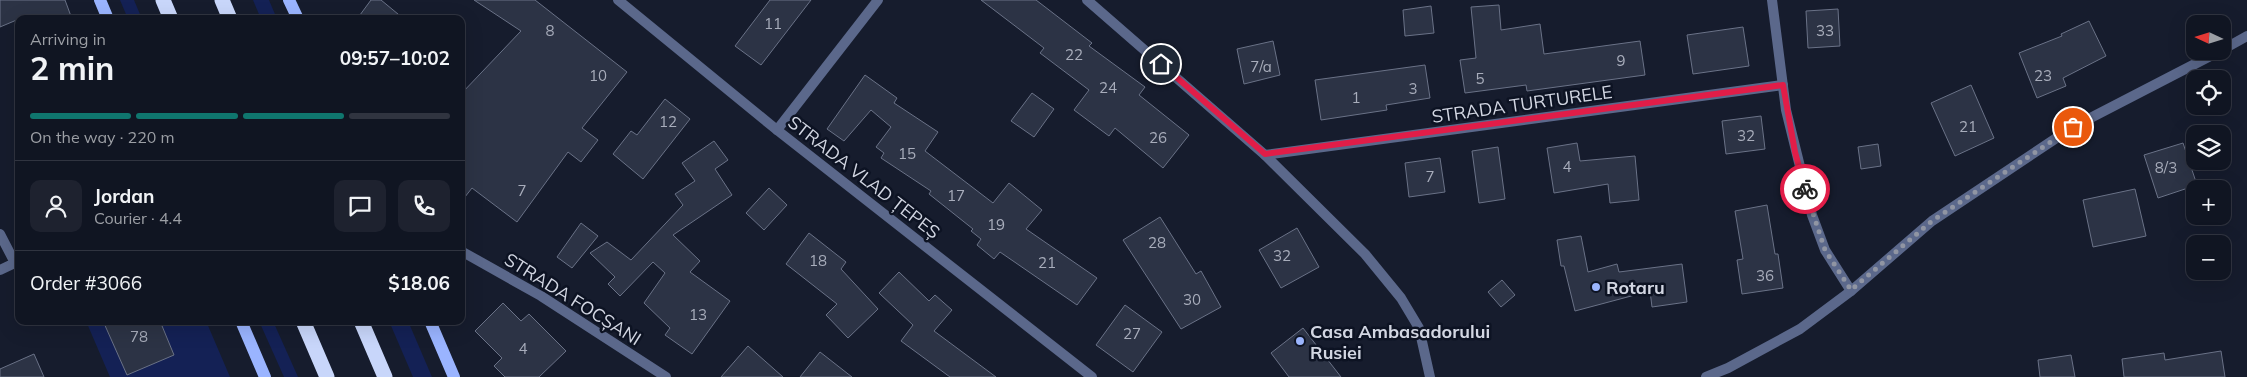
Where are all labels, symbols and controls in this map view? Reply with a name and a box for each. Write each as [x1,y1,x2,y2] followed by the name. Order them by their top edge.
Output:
[764,14,782,33] house number: 11
[2186,15,2231,60] north arrow
[2186,15,2231,280] map controls
[545,21,555,40] house number: 8
[1816,21,1834,40] house number: 33
[30,29,106,49] text: Arriving in
[1140,43,1182,85] pin
[1065,45,1083,64] house number: 22
[340,46,450,70] text: 09:57–10:02
[30,48,114,88] text: 2 min
[1147,50,1175,78] icon: home
[1616,51,1626,70] house number: 9
[1250,57,1272,76] house number: 7/a
[589,66,607,85] house number: 10
[2034,66,2052,85] house number: 23
[1475,69,1485,88] house number: 5
[2186,70,2231,115] button: locate
[1099,78,1117,97] house number: 24
[1408,79,1418,98] house number: 3
[1430,80,1614,128] street label: STRADA TURTURELE
[1351,88,1361,107] house number: 1
[2052,106,2094,148] pin
[783,110,945,244] street label: STRADA VLAD ȚEPEȘ
[659,112,677,131] house number: 12
[2059,113,2087,141] icon: bag
[1959,117,1977,136] house number: 21
[2186,125,2231,170] button: layers
[1737,126,1755,145] house number: 32
[30,127,175,147] text: On the way · 220 m
[1149,128,1167,147] house number: 26
[898,144,916,163] house number: 15
[1562,157,1572,176] house number: 4
[2155,158,2177,177] house number: 8/3
[1780,164,1830,214] courier
[1425,167,1435,186] house number: 7
[1791,175,1819,203] icon: bike
[30,180,82,232] button: person
[334,180,386,232] button: chat
[398,180,450,232] button: phone
[2186,180,2231,225] button: +
[517,181,527,200] house number: 7
[94,184,154,208] text: Jordan
[947,186,965,205] house number: 17
[94,208,182,228] text: Courier · 4.4
[987,215,1005,234] house number: 19
[1148,233,1166,252] house number: 28
[2186,235,2231,280] button: −
[1273,246,1291,265] house number: 32
[500,248,646,350] street label: STRADA FOCȘANI
[809,251,827,270] house number: 18
[1038,253,1056,272] house number: 21
[1756,266,1774,285] house number: 36
[30,271,142,295] text: Order #3066
[388,271,450,295] text: $18.06
[1606,276,1665,299] place label: Rotaru
[1590,281,1602,293] marker: Rotaru
[1183,290,1201,309] house number: 30
[689,305,707,324] house number: 13
[1310,320,1490,364] place label: Casa Ambasadorului Rusiei
[1123,324,1141,343] house number: 27
[130,327,148,346] house number: 78
[1294,335,1306,347] marker: Casa Ambasadorului Rusiei
[518,339,528,358] house number: 4

